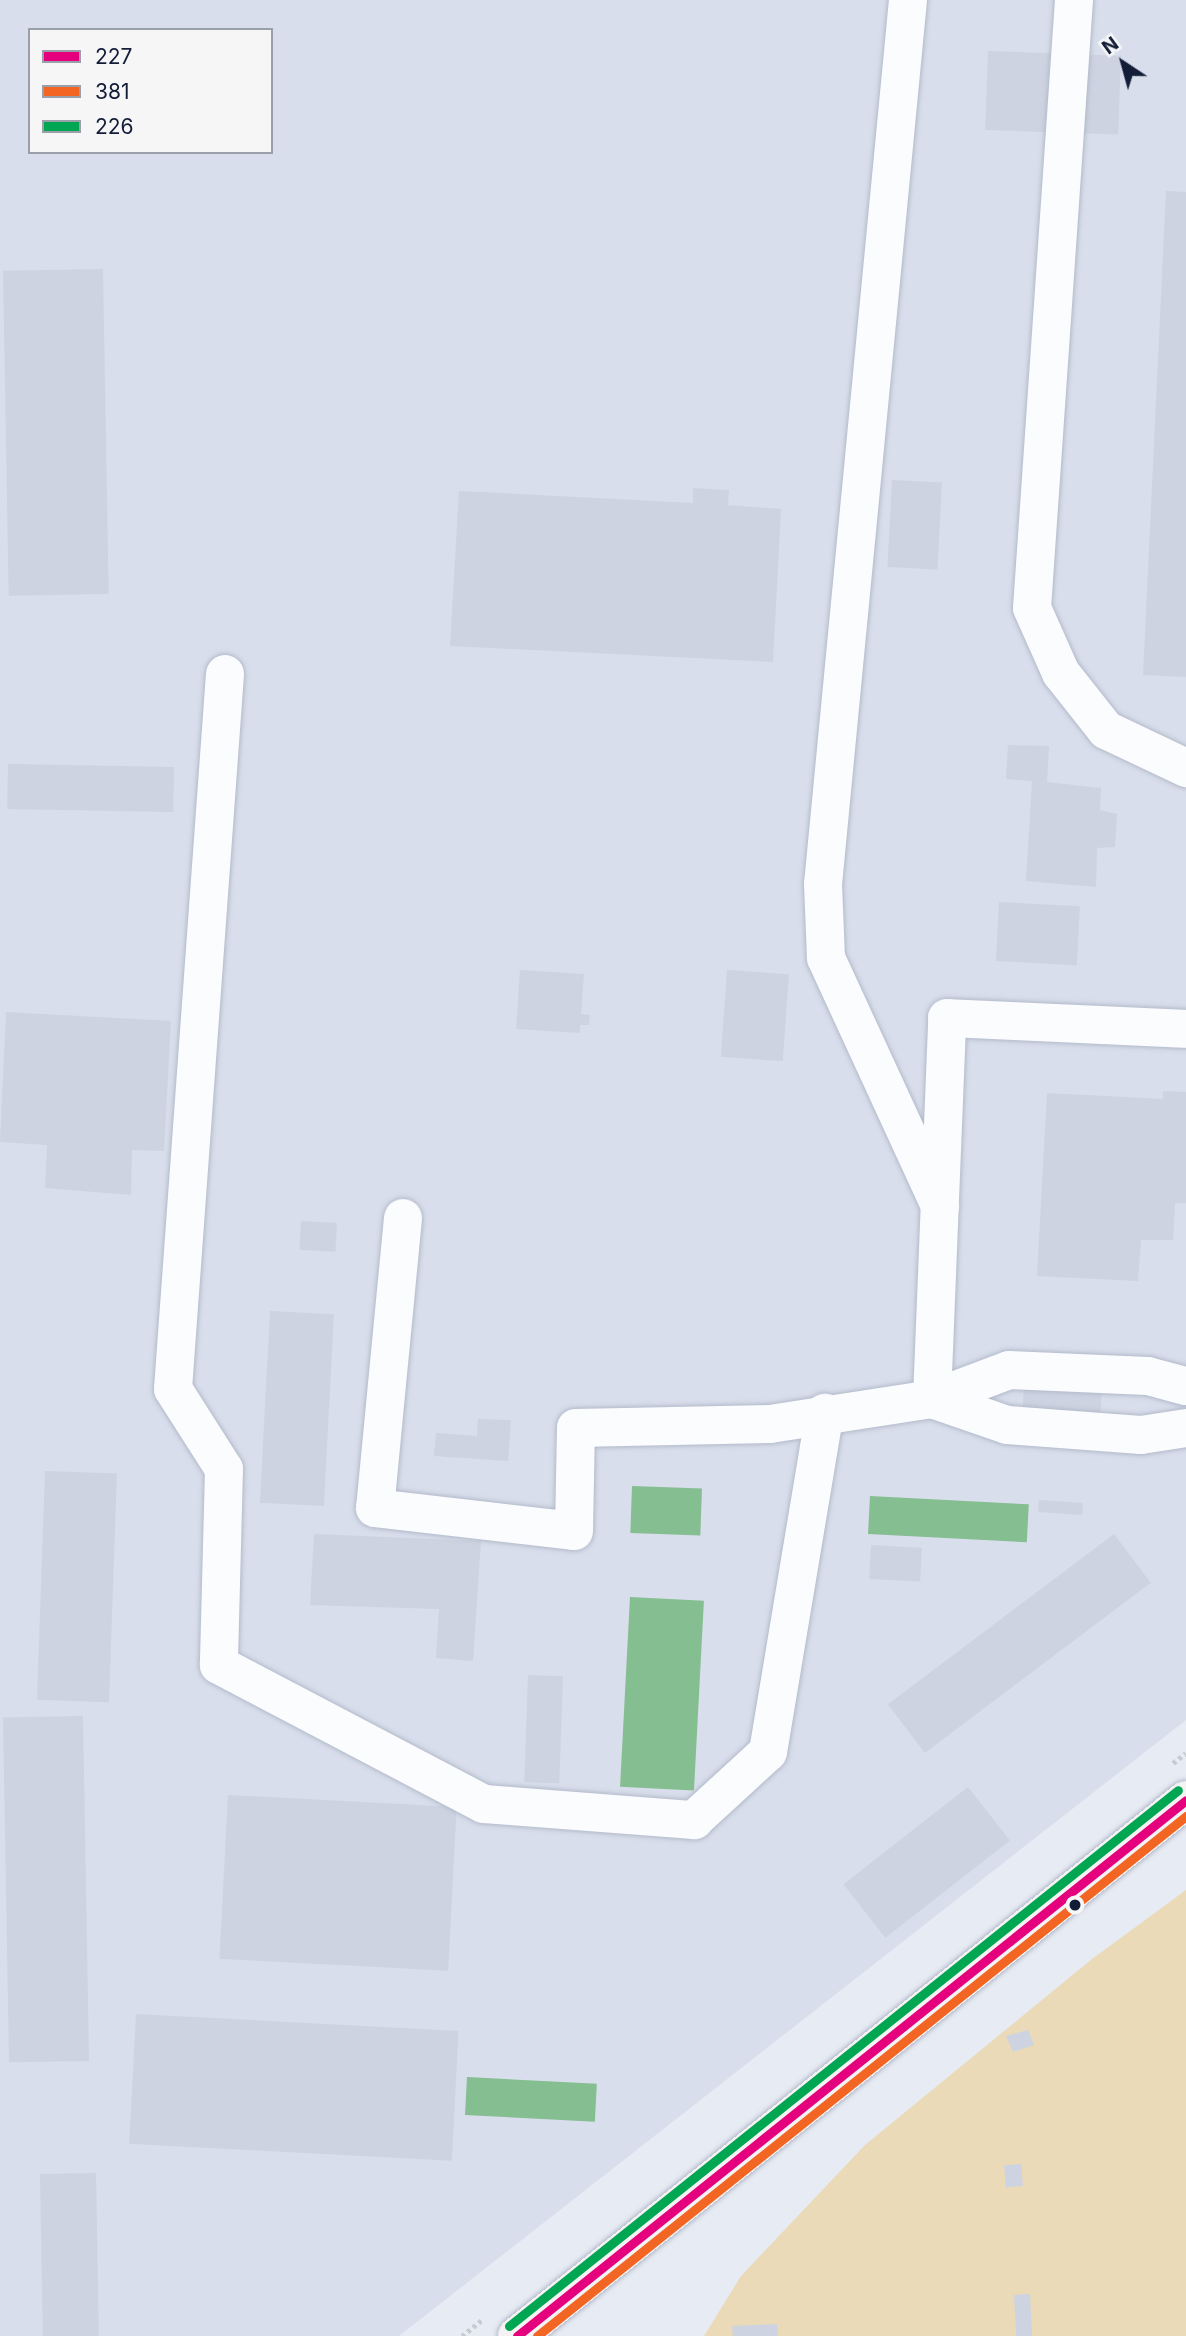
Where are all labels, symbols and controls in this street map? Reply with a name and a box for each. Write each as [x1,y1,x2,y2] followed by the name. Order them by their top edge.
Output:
[28,28,273,154] legend
[1088,28,1158,98] north arrow
[1098,32,1123,59] text: N
[95,44,133,69] text: 227
[95,79,130,104] text: 381
[95,114,134,139] text: 226
[1068,1898,1082,1912] unlabelled marker

